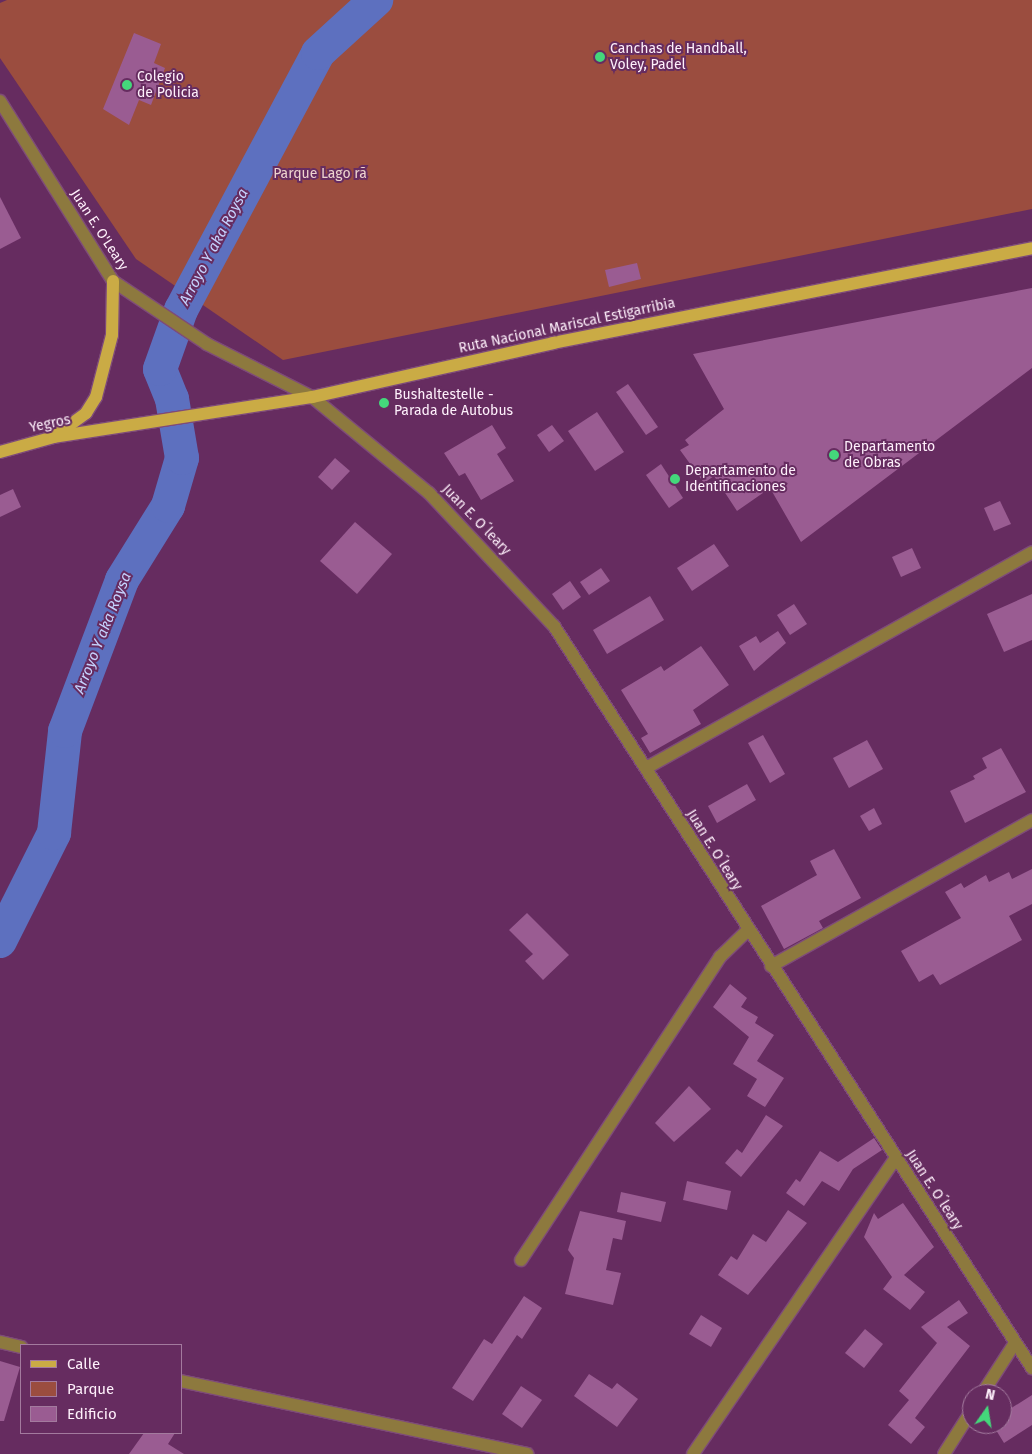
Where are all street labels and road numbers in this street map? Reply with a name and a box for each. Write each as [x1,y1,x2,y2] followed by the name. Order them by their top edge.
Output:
[67,186,131,274] street label: Juan E. O'Leary
[457,295,677,357] street label: Ruta Nacional Mariscal Estigarribia
[28,411,72,437] street label: Yegros
[438,481,514,559] street label: Juan E. O´leary
[683,807,745,893] street label: Juan E. O´leary
[902,1147,966,1233] street label: Juan E. O´leary

